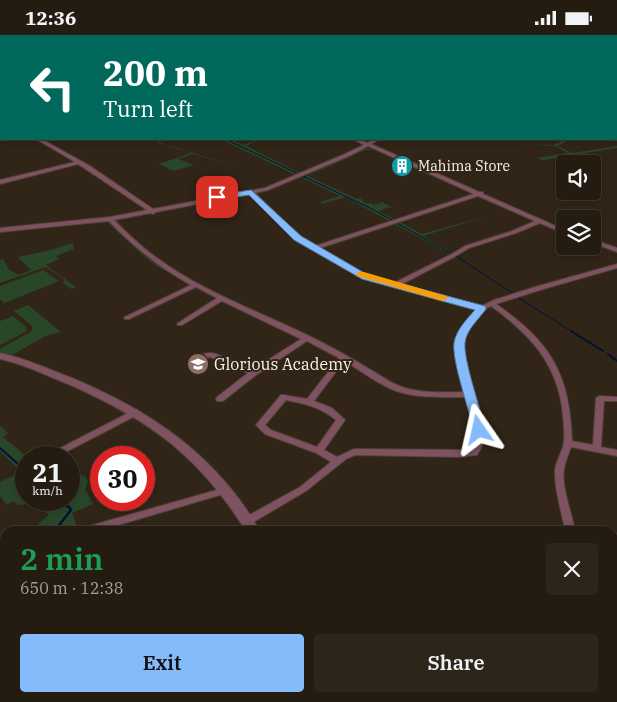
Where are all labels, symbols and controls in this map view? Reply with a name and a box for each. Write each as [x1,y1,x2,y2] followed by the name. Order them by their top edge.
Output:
[25,6,76,30] text: 12:36
[103,50,208,96] text: 200 m
[20,55,85,120] icon: left
[103,94,193,123] text: Turn left
[390,154,414,178] building icon: Mahima Store
[556,155,601,255] map controls
[556,155,601,200] button: sound
[418,157,510,175] place label: Mahima Store
[196,176,238,218] pin
[203,183,231,211] icon: arrive
[556,210,601,255] button: layers
[186,352,210,376] school or university icon: Glorious Academy
[214,354,352,374] place label: Glorious Academy
[452,403,504,455] position arrow
[90,446,155,511] speed limit sign: 30
[32,456,63,489] text: 21
[32,483,63,498] text: km/h
[20,539,103,578] text: 2 min
[546,543,598,595] button: close
[20,578,123,598] text: 650 m · 12:38
[20,634,304,692] button: Exit
[314,634,598,692] button: Share

